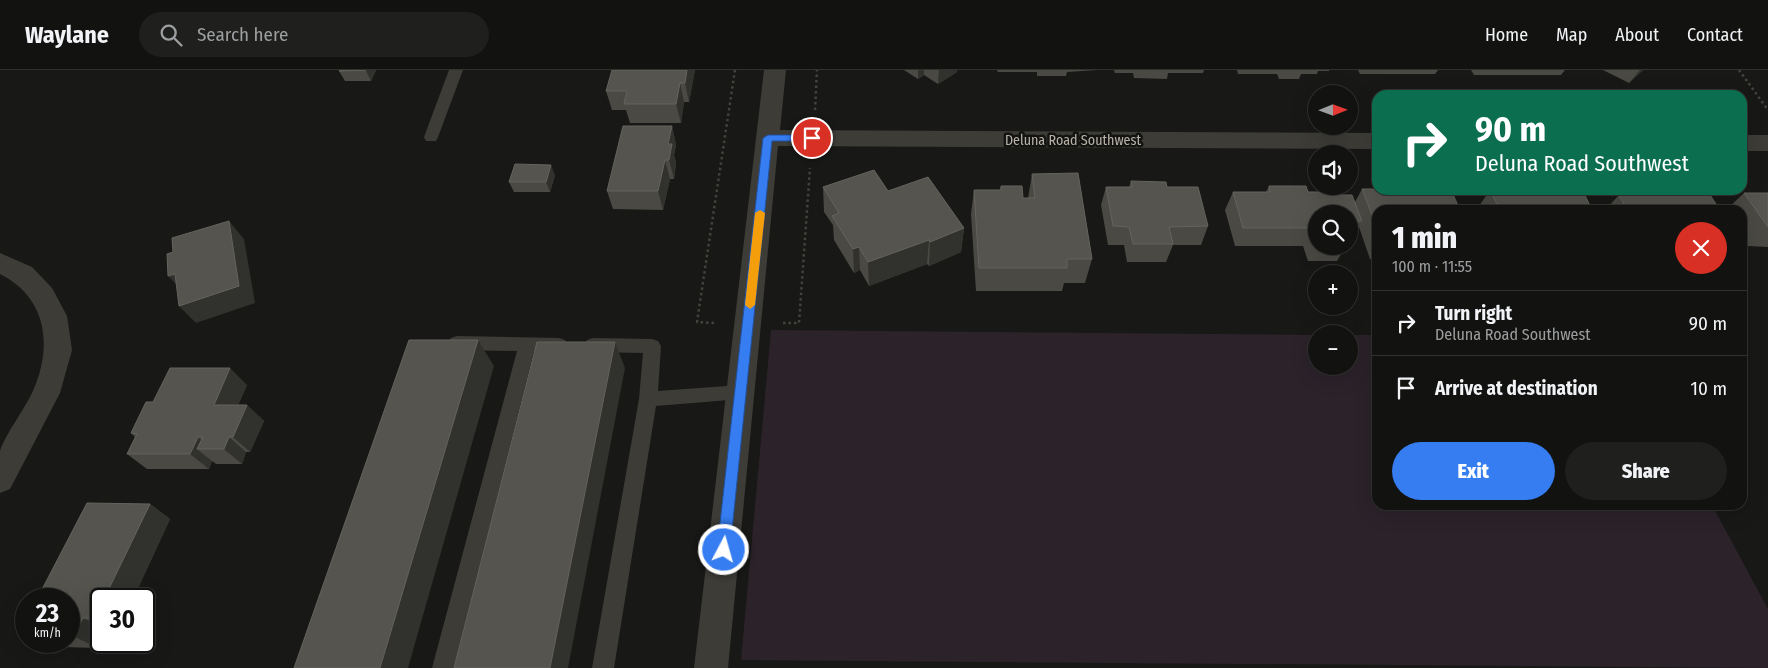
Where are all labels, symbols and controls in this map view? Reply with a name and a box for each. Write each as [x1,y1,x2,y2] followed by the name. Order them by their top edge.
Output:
[139,12,489,57] search box
[25,21,109,49] text: Waylane
[157,21,185,49] icon: search
[197,23,288,46] text: Search here
[1485,24,1528,46] text: Home
[1556,24,1587,46] text: Map
[1615,24,1659,46] text: About
[1687,24,1743,46] text: Contact
[1308,85,1358,135] north arrow
[1308,85,1358,375] map controls
[1475,108,1546,150] text: 90 m
[1392,110,1457,175] icon: right
[791,117,833,159] pin
[798,124,826,152] icon: arrive
[1005,132,1141,149] street label: Deluna Road Southwest
[1308,145,1358,195] button: sound
[1475,150,1689,177] text: Deluna Road Southwest
[1308,205,1358,255] button: search
[1392,220,1457,256] text: 1 min
[1675,222,1727,274] button: close
[1392,257,1472,276] text: 100 m · 11:55
[1308,265,1358,315] button: +
[1435,302,1512,325] text: Turn right
[1392,309,1420,337] icon: right
[1689,312,1727,335] text: 90 m
[1308,325,1358,375] button: −
[1435,325,1591,344] text: Deluna Road Southwest
[1392,374,1420,402] icon: arrive
[1435,377,1598,400] text: Arrive at destination
[1691,377,1727,400] text: 10 m
[1392,442,1555,500] button: Exit
[1565,442,1727,500] button: Share
[697,523,749,575] position arrow
[90,588,155,653] speed limit sign: 30
[36,599,59,629] text: 23
[34,626,61,640] text: km/h

